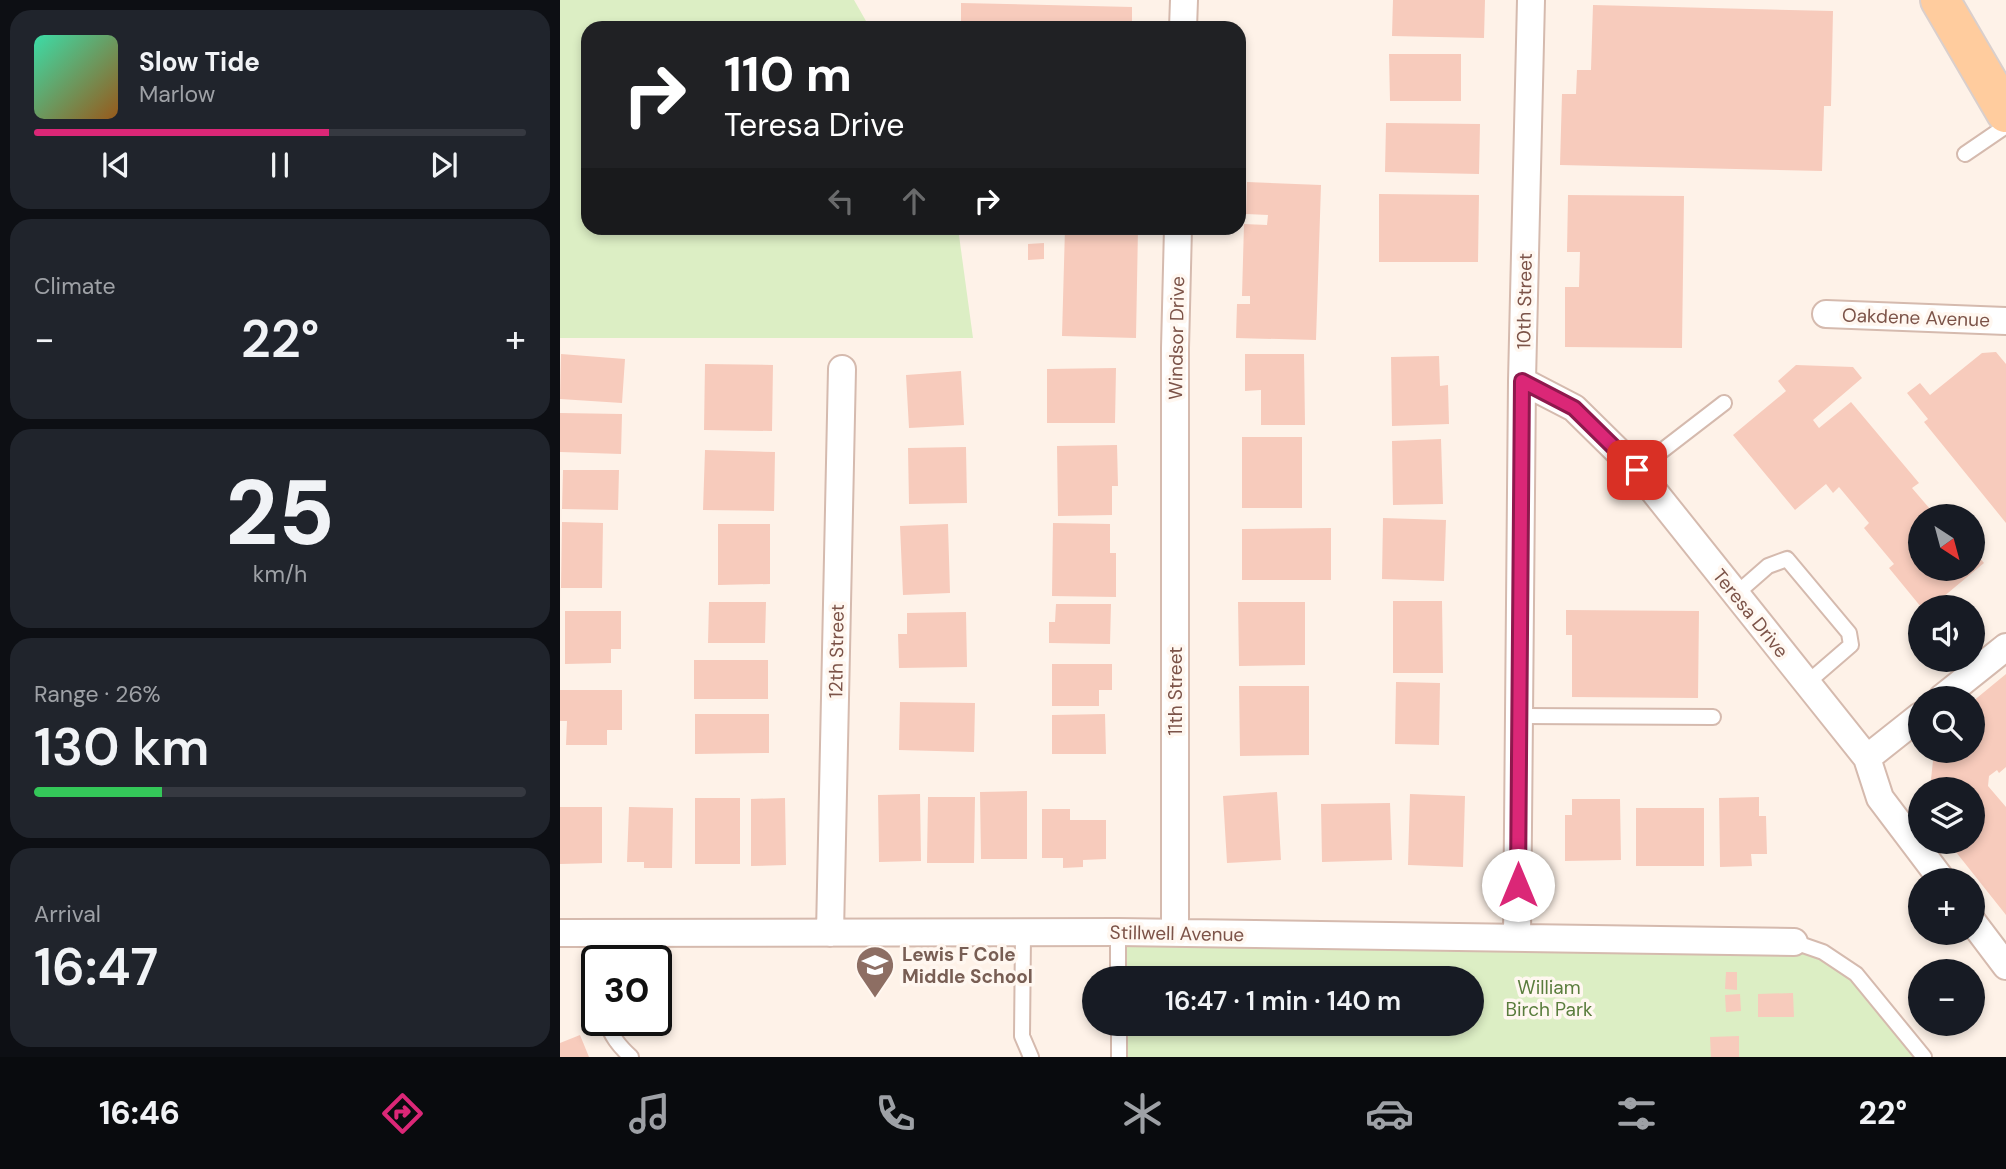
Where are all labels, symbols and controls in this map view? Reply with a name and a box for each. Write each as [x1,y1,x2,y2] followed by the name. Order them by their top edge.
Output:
[724,42,852,106] text: 110 m
[139,45,260,79] text: Slow Tide
[609,49,700,140] icon: right
[139,79,215,109] text: Marlow
[724,104,904,146] text: Teresa Drive
[97,146,135,184] icon: previous
[261,146,299,184] icon: pause
[425,146,463,184] icon: next
[822,182,860,220] icon: left
[895,182,933,220] icon: ahead
[968,182,1006,220] icon: right
[1511,253,1538,349] street label: 10th Street
[34,271,116,301] text: Climate
[1163,276,1190,400] street label: Windsor Drive
[1842,302,1990,333] street label: Oakdene Avenue
[241,305,319,373] text: 22°
[34,314,55,364] text: −
[505,314,526,364] text: +
[1607,440,1667,500] pin
[1618,451,1656,489] icon: arrive
[225,454,335,572] text: 25
[1908,504,1984,581] north arrow
[1908,504,1985,1036] map controls
[253,559,307,589] text: km/h
[1707,564,1794,663] street label: Teresa Drive
[1908,595,1985,672] button: sound
[823,604,850,698] street label: 12th Street
[1163,646,1188,736] street label: 11th Street
[34,679,161,709] text: Range · 26%
[1908,686,1985,763] button: search
[34,713,209,781] text: 130 km
[1908,777,1985,854] button: layers
[1481,848,1555,922] position arrow
[1908,868,1985,945] button: +
[34,899,101,929] text: Arrival
[1110,920,1244,947] street label: Stillwell Avenue
[34,933,159,1001] text: 16:47
[902,942,1033,989] place label: Lewis F Cole Middle School
[854,944,896,999] school or university icon: Lewis F Cole Middle School
[581,945,672,1036] speed limit sign: 30
[1908,959,1985,1036] button: −
[1505,975,1593,1022] park label: William Birch Park
[1165,984,1401,1018] text: 16:47 · 1 min · 140 m
[378,1089,427,1138] icon: directions
[625,1089,674,1138] icon: music
[871,1089,920,1138] icon: phone
[1118,1089,1167,1138] icon: climate
[1365,1089,1414,1138] icon: car
[1612,1089,1661,1138] icon: filters
[99,1092,180,1134] text: 16:46
[1859,1092,1907,1134] text: 22°

